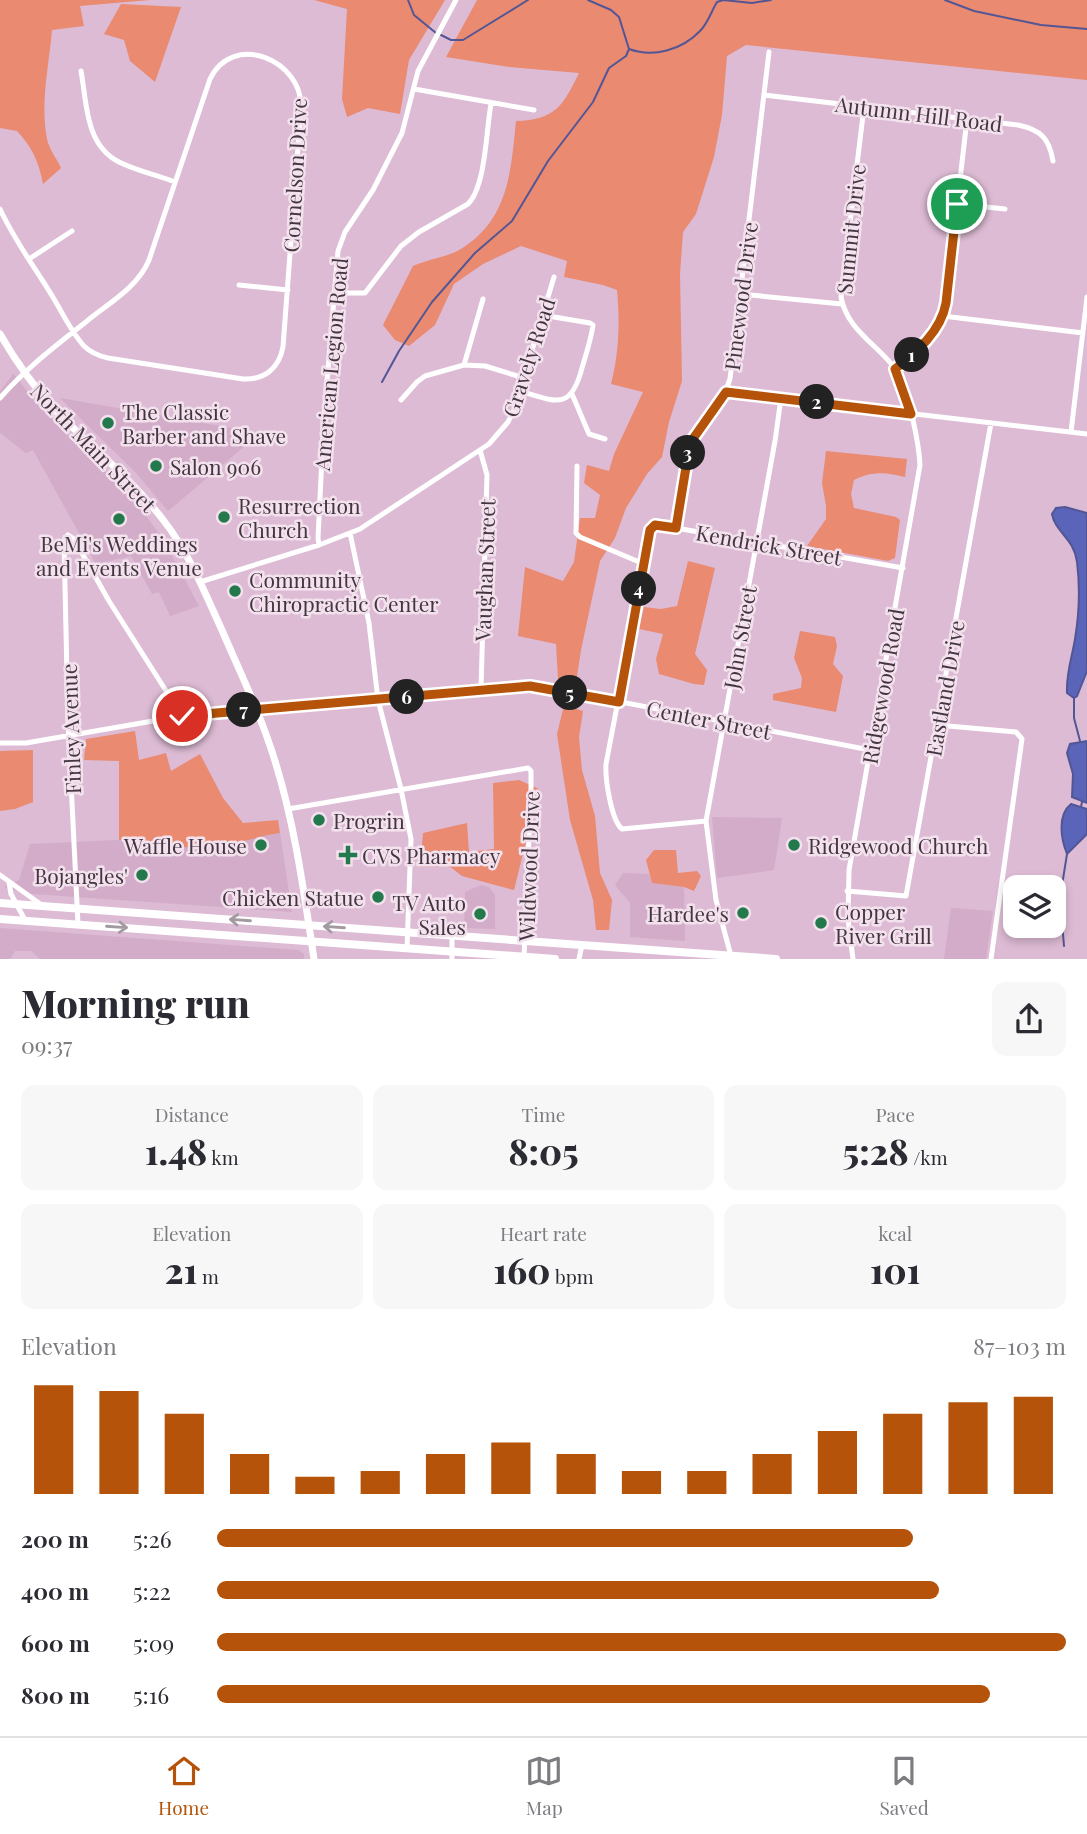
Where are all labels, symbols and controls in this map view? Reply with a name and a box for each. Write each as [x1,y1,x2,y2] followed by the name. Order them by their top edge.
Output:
[833,89,1004,137] street label: Autumn Hill Road
[276,97,312,253] street label: Cornelson Drive
[829,163,871,295] street label: Summit Drive
[927,174,987,234] pin
[938,185,976,223] icon: arrive
[717,220,763,372] street label: Pinewood Drive
[307,256,353,473] street label: American Legion Road
[495,294,561,420] street label: Gravely Road
[894,338,930,372] pin: 1
[908,341,915,367] text: 1
[25,376,163,518] street label: North Main Street
[800,384,834,420] pin: 2
[812,388,821,414] text: 2
[122,397,286,449] place label: The Classic Barber and Shave
[100,415,116,431] marker: The Classic Barber and Shave
[670,435,706,470] pin: 3
[683,439,692,465] text: 3
[170,452,261,480] place label: Salon 906
[148,458,164,474] marker: Salon 906
[238,491,361,543] place label: Resurrection Church
[467,498,501,643] street label: Vaughan Street
[216,509,232,525] marker: Resurrection Church
[111,511,127,527] marker: BeMi's Weddings and Events Venue
[694,517,845,571] street label: Kendrick Street
[36,529,202,581] place label: BeMi's Weddings and Events Venue
[249,565,439,617] place label: Community Chiropractic Center
[622,572,656,606] pin: 4
[633,575,644,601] text: 4
[227,583,243,599] marker: Community Chiropractic Center
[716,583,762,692] street label: John Street
[855,606,909,766] street label: Ridgewood Road
[918,618,970,758] street label: Eastland Drive
[54,663,86,795] street label: Finley Avenue
[552,676,588,710] pin: 5
[565,679,574,705] text: 5
[390,680,424,714] pin: 6
[401,683,412,709] text: 6
[152,686,212,746] pin
[226,692,262,728] pin: 7
[644,693,774,745] street label: Center Street
[239,696,248,722] text: 7
[163,697,201,735] icon: check
[511,790,545,943] street label: Wildwood Drive
[333,806,405,834] place label: Progrin
[311,812,327,828] marker: Progrin
[123,831,247,859] place label: Waffle House
[808,831,989,859] place label: Ridgewood Church
[253,837,269,853] marker: Waffle House
[786,837,802,853] marker: Ridgewood Church
[362,841,501,869] place label: CVS Pharmacy
[340,847,356,863] marker: CVS Pharmacy
[34,861,128,889] place label: Bojangles'
[134,867,150,883] marker: Bojangles'
[1003,875,1066,938] map controls
[1003,875,1066,938] button: layers
[222,883,364,911] place label: Chicken Statue
[392,888,466,940] place label: TV Auto Sales
[370,889,386,905] marker: Chicken Statue
[835,897,932,949] place label: Copper River Grill
[647,899,729,927] place label: Hardee's
[735,905,751,921] marker: Hardee's
[472,906,488,922] marker: TV Auto Sales
[230,913,252,926] one-way arrow
[813,915,829,931] marker: Copper River Grill
[323,920,346,933] one-way arrow
[105,921,128,934] one-way arrow
[21,977,250,1028] text: Morning run
[992,982,1066,1056] button: share
[21,1029,72,1060] text: 09:37
[155,1101,229,1127] text: Distance
[522,1101,565,1127] text: Time
[876,1101,915,1127] text: Pace
[145,1127,207,1174] text: 1.48
[508,1127,579,1174] text: 8:05
[843,1127,909,1174] text: 5:28
[207,1144,239,1170] text: km
[909,1144,948,1170] text: /km
[152,1220,231,1246] text: Elevation
[500,1220,587,1246] text: Heart rate
[878,1220,912,1246] text: kcal
[165,1246,197,1293] text: 21
[493,1246,550,1293] text: 160
[870,1246,920,1293] text: 101
[197,1263,219,1289] text: m
[550,1263,594,1289] text: bpm
[21,1330,117,1361] text: Elevation
[973,1330,1066,1361] text: 87–103 m
[21,1523,89,1554] text: 200 m
[133,1523,172,1554] text: 5:26
[21,1575,89,1606] text: 400 m
[133,1575,171,1606] text: 5:22
[21,1627,90,1658] text: 600 m
[133,1627,174,1658] text: 5:09
[21,1679,90,1710] text: 800 m
[133,1679,169,1710] text: 5:16
[158,1752,209,1820] tab: Home
[525,1752,563,1820] tab: Map
[879,1752,929,1820] tab: Saved

